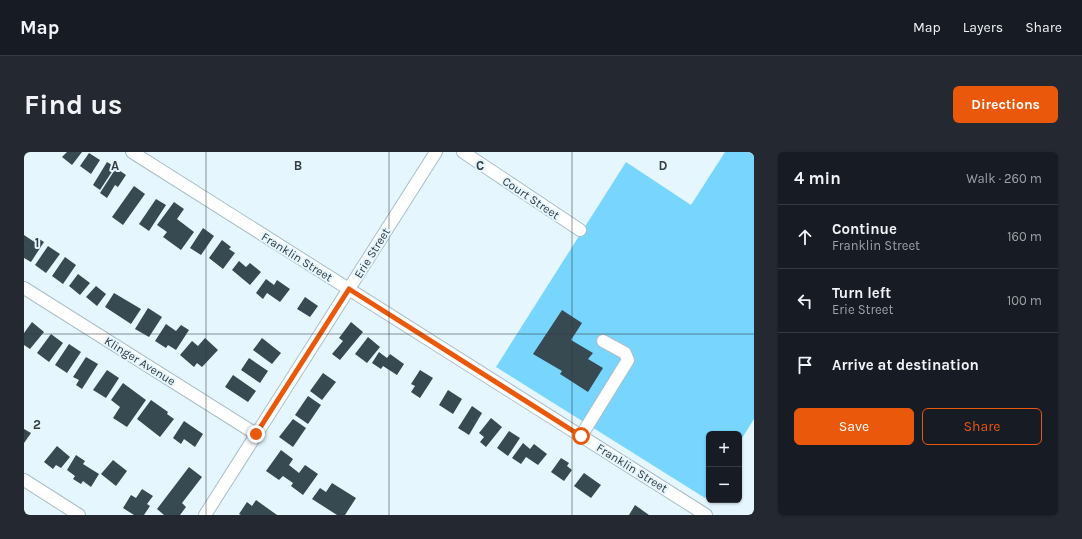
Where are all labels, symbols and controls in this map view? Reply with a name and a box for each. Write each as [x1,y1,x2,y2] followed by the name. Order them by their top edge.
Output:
[20,17,59,39] text: Map
[913,19,941,36] text: Map
[963,19,1003,36] text: Layers
[1025,19,1062,36] text: Share
[953,86,1058,123] button: Directions
[24,88,123,121] text: Find us
[111,158,119,173] text: A
[294,158,302,173] text: B
[476,158,484,173] text: C
[659,158,668,173] text: D
[794,168,841,188] text: 4 min
[966,171,1042,186] text: Walk · 260 m
[500,174,563,222] street label: Court Street
[832,220,897,238] text: Continue
[351,225,393,281] street label: Erie Street
[794,226,816,248] icon: ahead
[1007,229,1042,244] text: 160 m
[259,230,336,285] street label: Franklin Street
[35,235,39,250] text: 1
[832,238,920,253] text: Franklin Street
[832,284,891,302] text: Turn left
[794,290,816,312] icon: left
[1007,293,1042,308] text: 100 m
[832,302,893,317] text: Erie Street
[102,334,178,388] street label: Klinger Avenue
[794,354,816,376] icon: arrive
[832,356,979,374] text: Arrive at destination
[794,408,914,445] button: Save
[922,408,1042,445] button: Share
[33,417,41,432] text: 2
[247,425,265,443] route end
[572,427,590,445] route start
[706,431,742,503] map controls
[706,431,742,467] button: +
[594,441,671,496] street label: Franklin Street
[706,467,742,503] button: −

